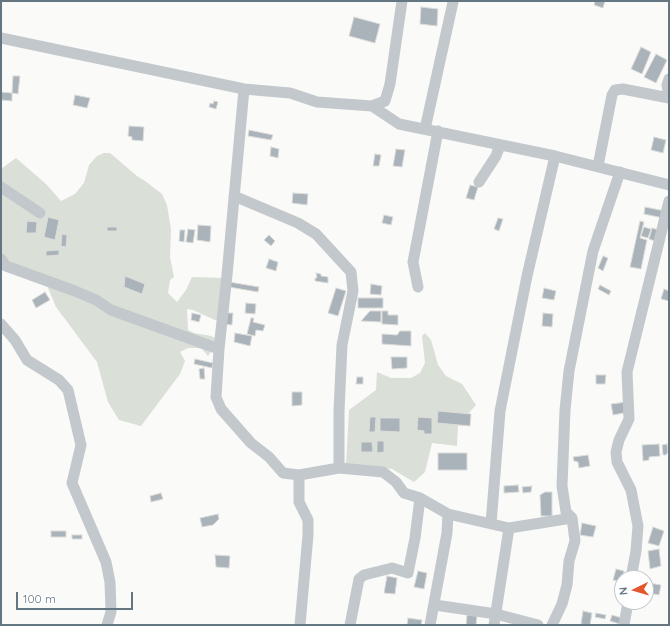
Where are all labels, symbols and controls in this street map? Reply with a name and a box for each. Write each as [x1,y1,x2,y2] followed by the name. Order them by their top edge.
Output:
[614,570,654,610] north arrow
[18,584,135,610] scale bar
[616,586,630,596] text: N
[23,591,56,606] text: 100 m

